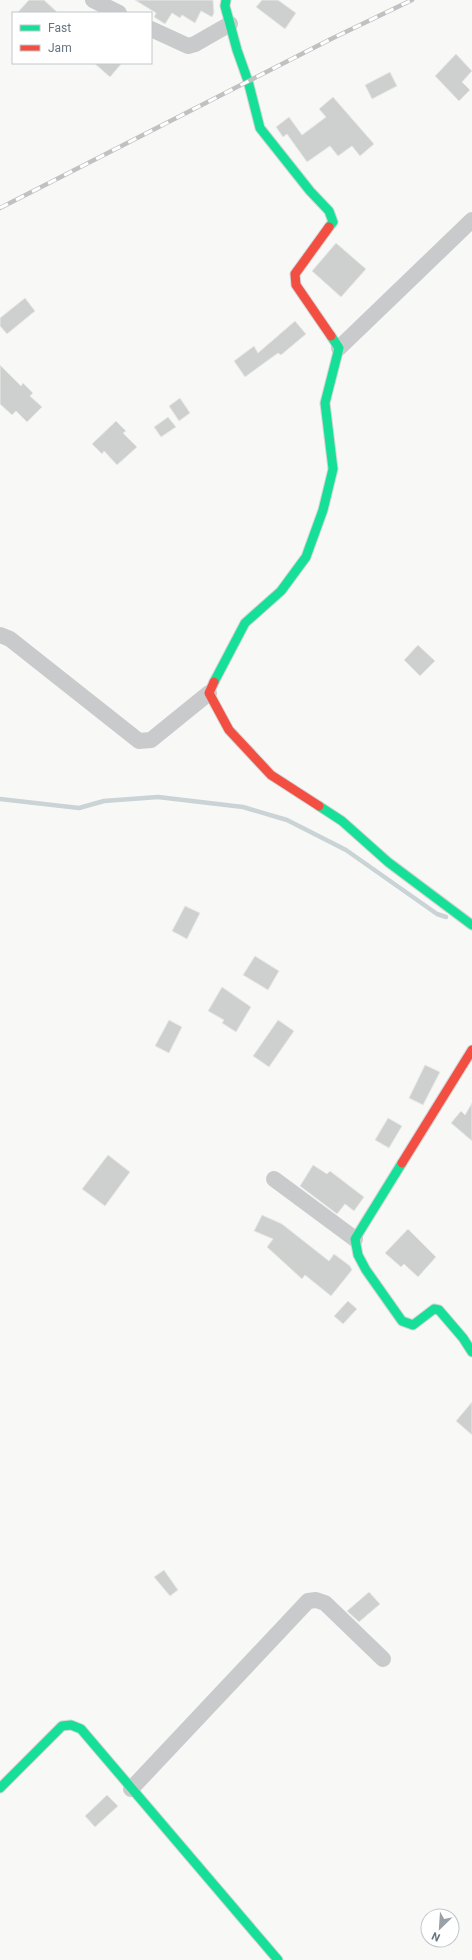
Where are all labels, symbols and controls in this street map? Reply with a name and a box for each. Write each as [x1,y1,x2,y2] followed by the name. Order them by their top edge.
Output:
[12,12,152,64] legend
[48,21,71,35] text: Fast
[48,41,72,55] text: Jam
[420,1908,460,1948] north arrow
[430,1929,442,1944] text: N

